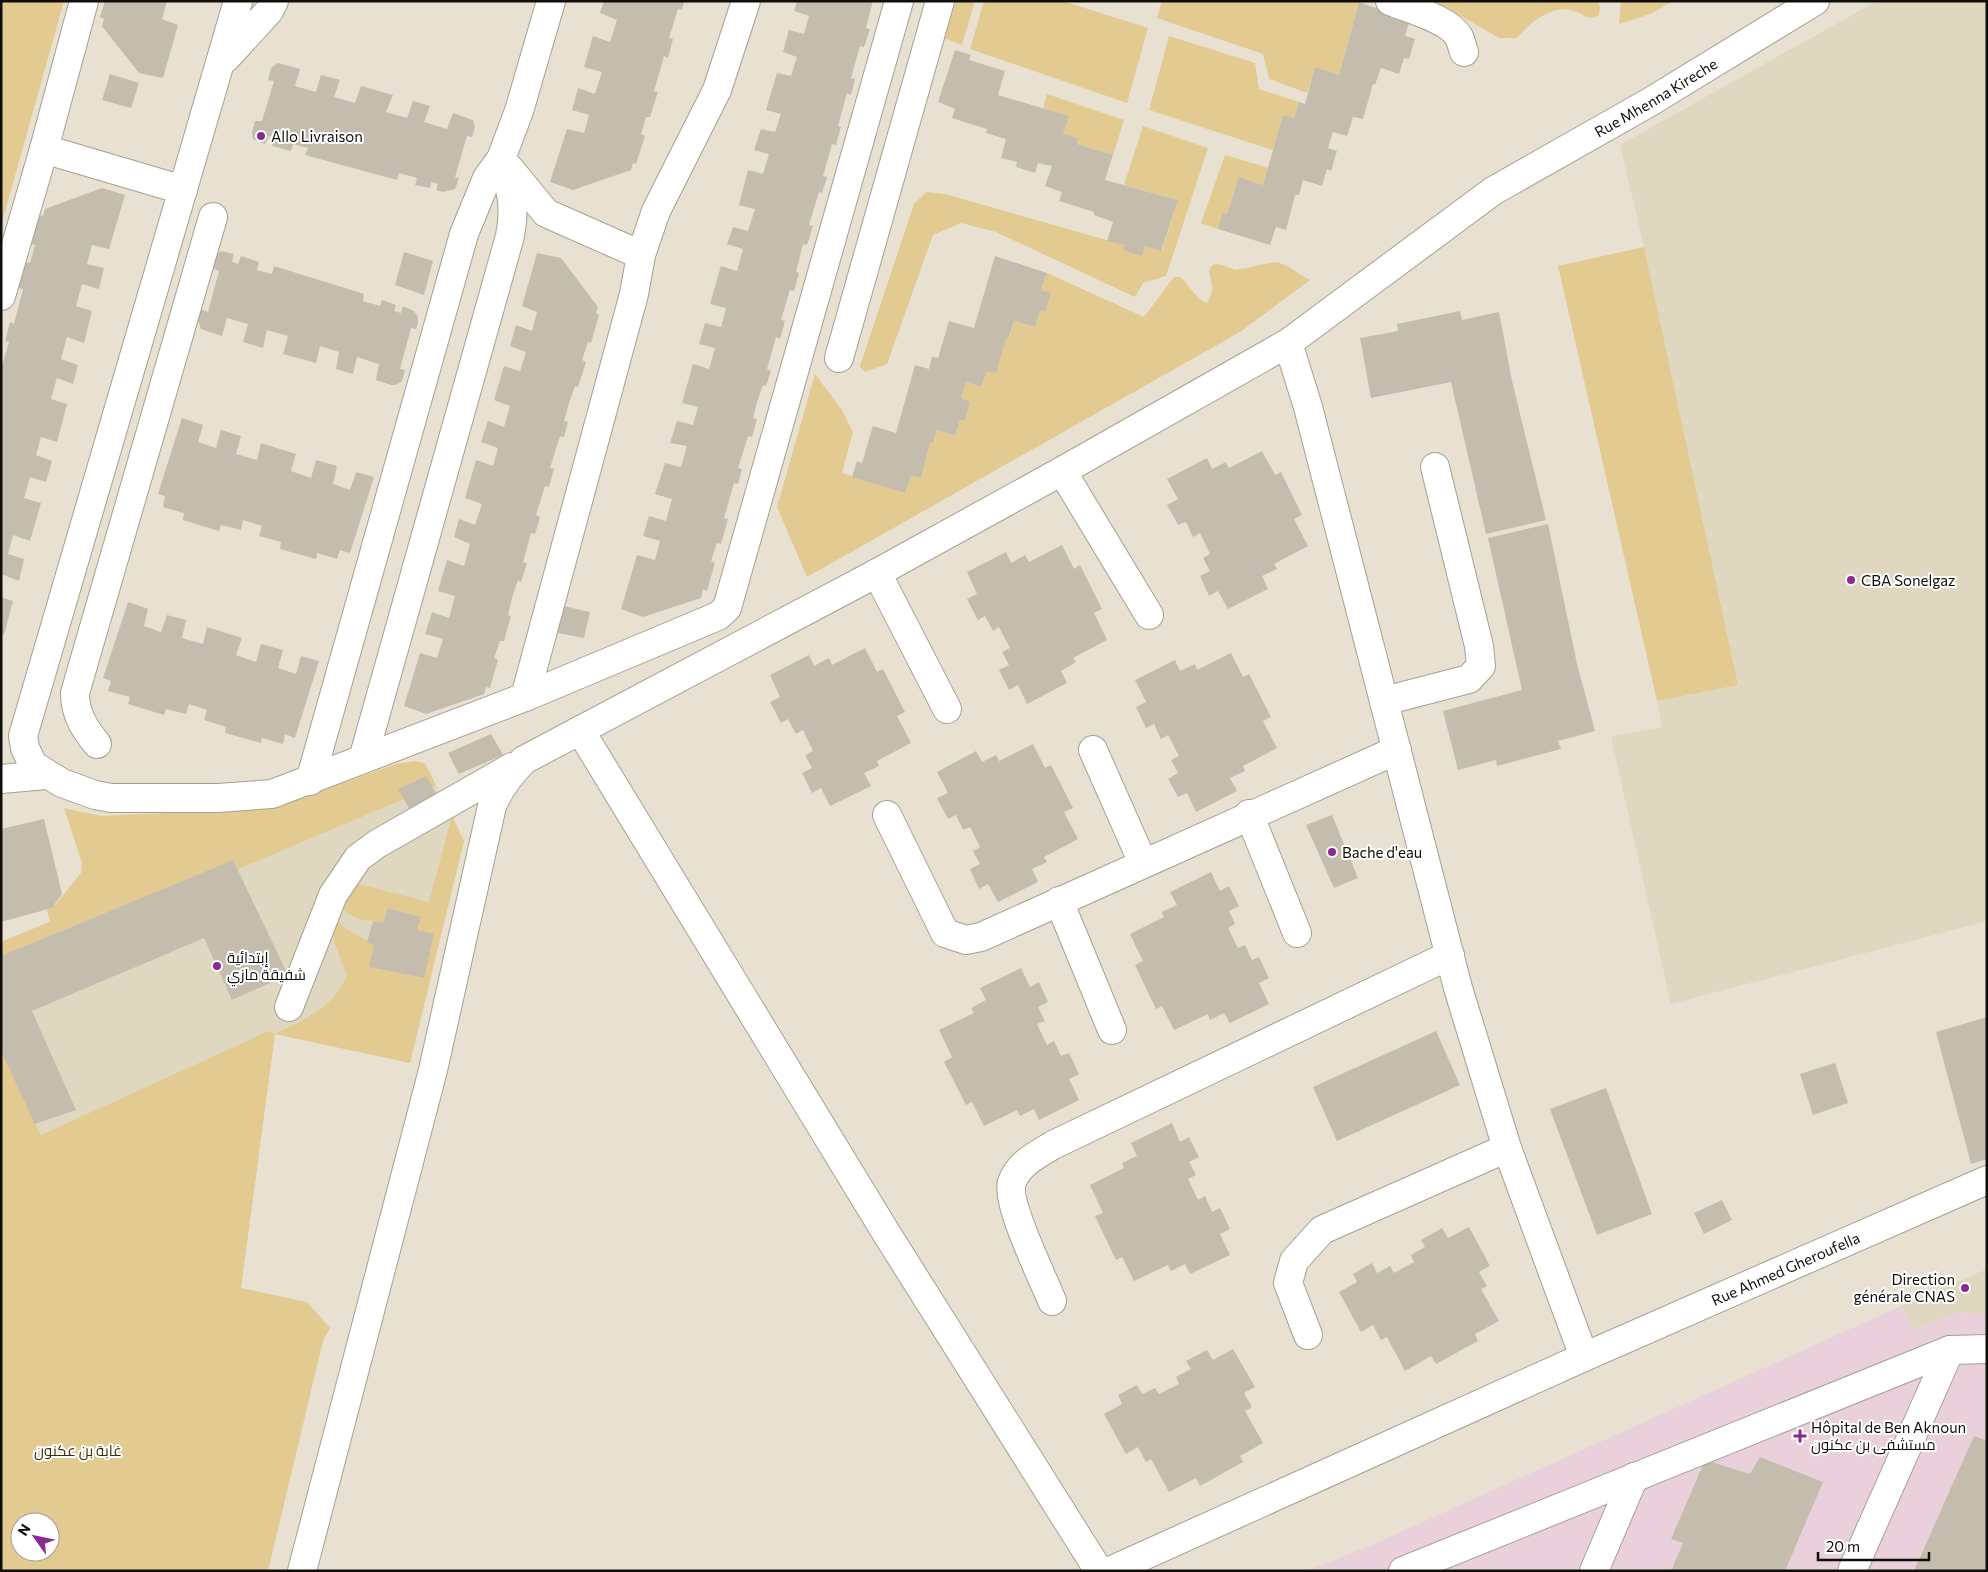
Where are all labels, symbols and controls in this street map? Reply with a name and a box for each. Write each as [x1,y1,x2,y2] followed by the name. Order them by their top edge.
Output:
[1591,54,1720,141] street label: Rue Mhenna Kireche
[271,127,363,145] place label: Allo Livraison
[255,130,267,142] marker: Allo Livraison
[1861,571,1956,589] place label: CBA Sonelgaz
[1845,574,1857,586] marker: CBA Sonelgaz
[1342,843,1422,861] place label: Bache d'eau
[1326,846,1338,858] marker: Bache d'eau
[227,948,306,987] place label: إبتدائية شفيقة مازي
[211,960,223,972] marker: إبتدائية شفيقة مازي
[1708,1228,1862,1309] street label: Rue Ahmed Gheroufella
[1854,1270,1955,1305] place label: Direction générale CNAS
[1959,1282,1971,1294] marker: Direction générale CNAS
[1811,1418,1966,1455] place label: Hôpital de Ben Aknoun مستشفى بن عكنون
[1793,1429,1807,1443] marker: Hôpital de Ben Aknoun مستشفى بن عكنون
[34,1441,122,1461] park label: غابة بن عكنون
[10,1512,60,1562] north arrow
[14,1521,34,1539] text: N
[1818,1530,1929,1562] scale bar
[1826,1537,1860,1555] text: 20 m

